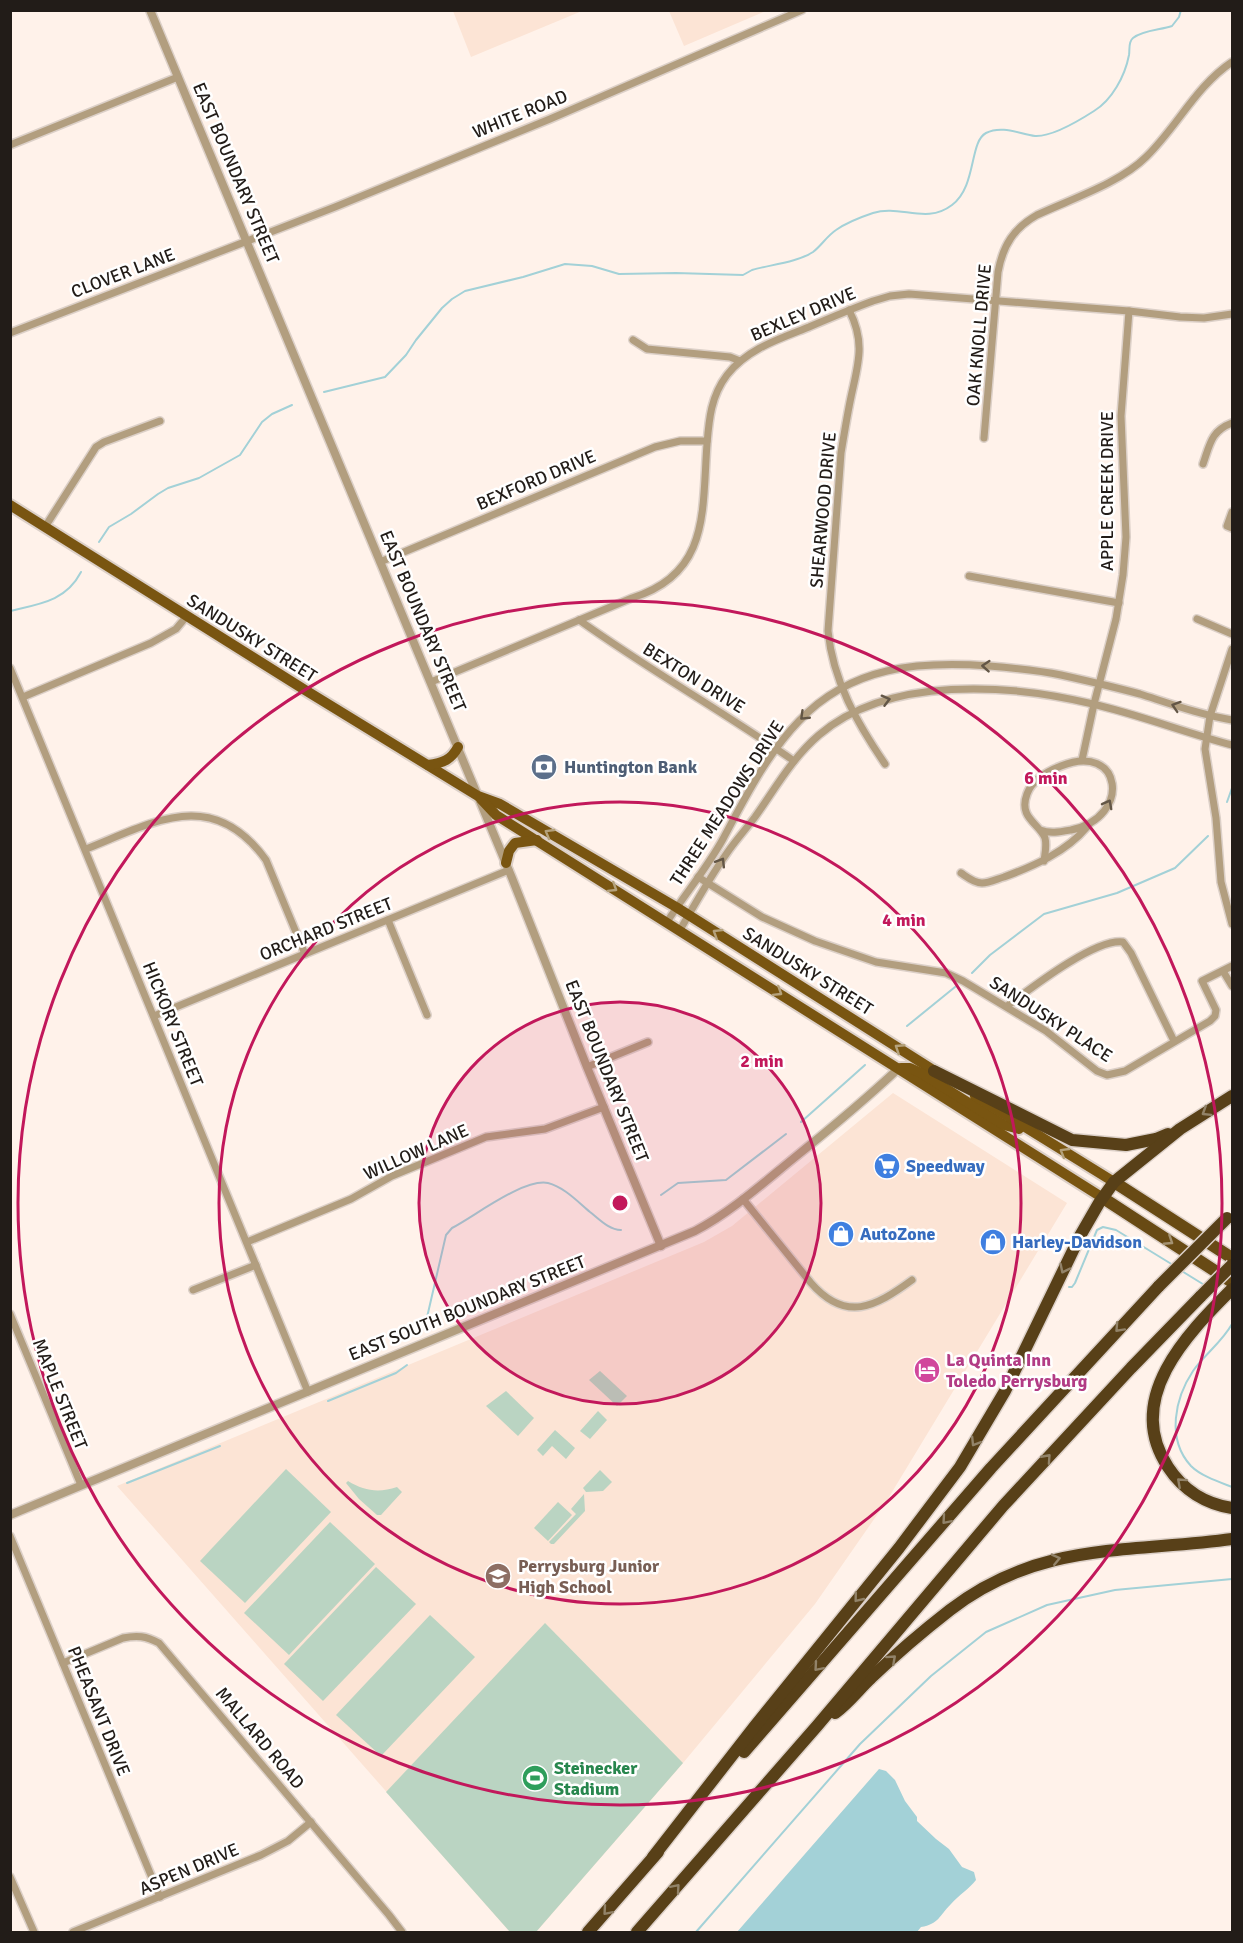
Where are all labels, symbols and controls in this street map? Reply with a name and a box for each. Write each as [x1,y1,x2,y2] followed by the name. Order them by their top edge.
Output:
[188,79,284,267] street label: EAST BOUNDARY STREET
[469,85,571,143] street label: WHITE ROAD
[68,243,178,303] street label: CLOVER LANE
[962,263,996,407] street label: OAK KNOLL DRIVE
[747,282,859,346] street label: BEXLEY DRIVE
[1096,411,1118,571] street label: APPLE CREEK DRIVE
[805,431,841,589] street label: SHEARWOOD DRIVE
[473,445,599,515] street label: BEXFORD DRIVE
[375,527,471,715] street label: EAST BOUNDARY STREET
[183,589,321,687] street label: SANDUSKY STREET
[639,638,749,718] street label: BEXTON DRIVE
[981,660,990,673] one-way arrow
[880,695,891,707] one-way arrow
[1171,701,1182,713] one-way arrow
[801,709,812,720] one-way arrow
[665,716,789,890] street label: THREE MEADOWS DRIVE
[529,752,559,782] bank icon: Huntington Bank
[564,756,698,778] place label: Huntington Bank
[1024,767,1068,789] text: 6 min
[1101,800,1112,810] one-way arrow
[545,829,555,841] one-way arrow
[714,858,726,868] one-way arrow
[607,880,617,892] one-way arrow
[256,892,396,966] street label: ORCHARD STREET
[882,909,926,931] text: 4 min
[739,922,877,1020] street label: SANDUSKY STREET
[712,929,723,940] one-way arrow
[138,958,208,1090] street label: HICKORY STREET
[985,971,1117,1067] street label: SANDUSKY PLACE
[560,977,654,1165] street label: EAST BOUNDARY STREET
[772,984,782,996] one-way arrow
[895,1044,906,1055] one-way arrow
[740,1050,784,1072] text: 2 min
[1202,1104,1212,1116] one-way arrow
[360,1119,472,1185] street label: WILLOW LANE
[1060,1148,1070,1160] one-way arrow
[872,1151,902,1181] supermarket icon: Speedway
[906,1155,985,1177] place label: Speedway
[610,1193,630,1213] centre of rings
[826,1219,856,1249] shop icon: AutoZone
[860,1223,936,1245] place label: AutoZone
[978,1227,1008,1257] shop icon: Harley-Davidson
[1012,1231,1142,1253] place label: Harley-Davidson
[1163,1234,1174,1245] one-way arrow
[345,1250,589,1366] street label: EAST SOUTH BOUNDARY STREET
[1060,1263,1072,1274] one-way arrow
[1116,1321,1127,1332] one-way arrow
[28,1335,92,1453] street label: MAPLE STREET
[946,1349,1088,1392] place label: La Quinta Inn Toledo Perrysburg
[912,1355,942,1385] hotel icon: La Quinta Inn Toledo Perrysburg
[971,1436,983,1446] one-way arrow
[1040,1454,1051,1465] one-way arrow
[1177,1478,1188,1489] one-way arrow
[942,1513,953,1523] one-way arrow
[1051,1553,1061,1566] one-way arrow
[518,1555,660,1598] place label: Perrysburg Junior High School
[483,1561,513,1591] school or university icon: Perrysburg Junior High School
[855,1591,866,1602] one-way arrow
[63,1643,135,1779] street label: PHEASANT DRIVE
[885,1655,896,1666] one-way arrow
[815,1660,826,1671] one-way arrow
[211,1683,309,1793] street label: MALLARD ROAD
[554,1757,638,1800] place label: Steinecker Stadium
[520,1763,550,1793] sports icon: Steinecker Stadium
[136,1838,242,1900] street label: ASPEN DRIVE
[669,1884,680,1895] one-way arrow
[603,1904,614,1915] one-way arrow

